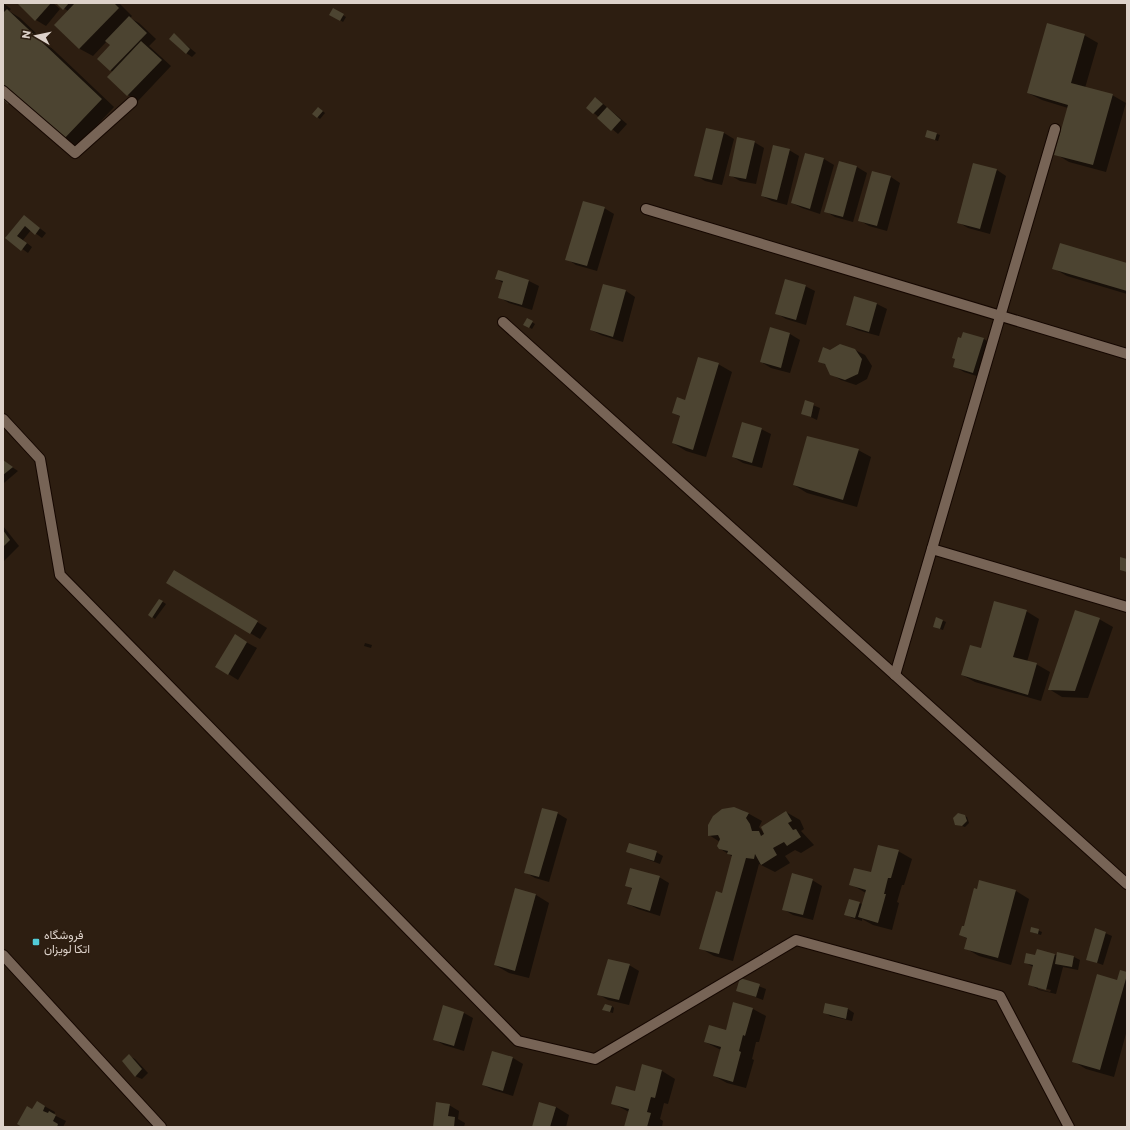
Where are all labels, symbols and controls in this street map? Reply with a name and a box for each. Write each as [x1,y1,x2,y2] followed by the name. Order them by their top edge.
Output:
[16,16,56,56] north arrow
[19,29,33,39] text: N
[44,927,90,957] place label: فروشگاه اتکا لویزان
[31,937,41,947] marker: فروشگاه اتکا لویزان

